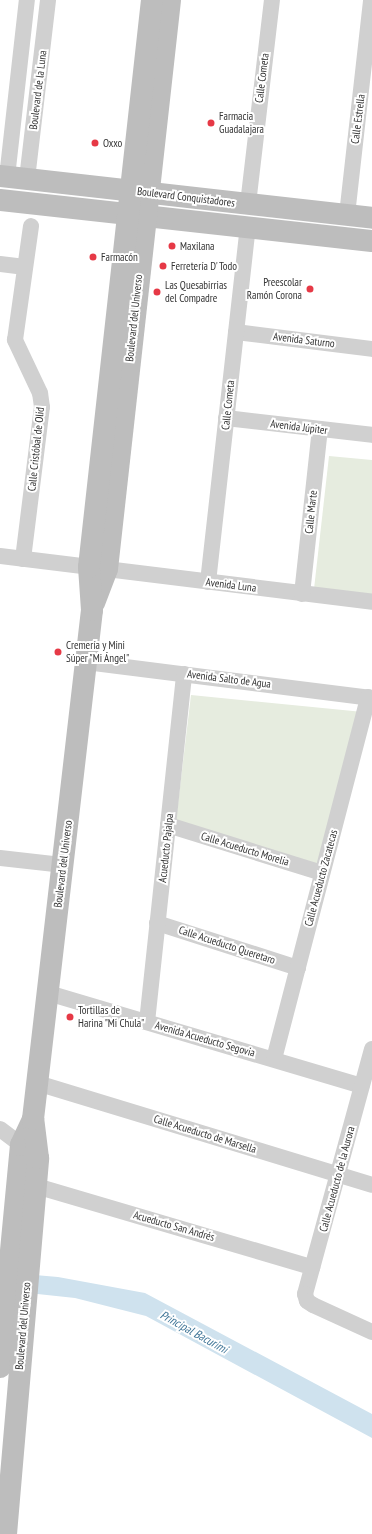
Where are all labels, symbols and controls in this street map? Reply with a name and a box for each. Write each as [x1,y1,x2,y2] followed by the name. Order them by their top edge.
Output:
[27,50,49,130] street label: Boulevard de la Luna
[252,52,272,104] street label: Calle Cometa
[348,93,368,145] street label: Calle Estrella
[219,110,264,136] place label: Farmacia Guadalajara
[206,118,216,128] marker: Farmacia Guadalajara
[103,136,122,150] place label: Oxxo
[90,138,100,148] marker: Oxxo
[136,184,236,210] street label: Boulevard Conquistadores
[180,239,215,253] place label: Maxilana
[167,241,177,251] marker: Maxilana
[101,250,138,264] place label: Farmacón
[88,252,98,262] marker: Farmacón
[171,259,238,273] place label: Ferretería D' Todo
[158,261,168,271] marker: Ferretería D' Todo
[123,274,145,362] street label: Boulevard del Universo
[247,276,302,302] place label: Preescolar Ramón Corona
[165,279,227,305] place label: Las Quesabirrias del Compadre
[305,284,315,294] marker: Preescolar Ramón Corona
[152,287,162,297] marker: Las Quesabirrias del Compadre
[272,330,336,350] street label: Avenida Saturno
[219,379,237,431] street label: Calle Cometa
[25,406,47,492] street label: Calle Cristóbal de Olid
[270,417,328,437] street label: Avenida Júpiter
[302,490,320,534] street label: Calle Marte
[205,575,257,595] street label: Avenida Luna
[66,639,130,665] place label: Cremería y Mini Súper "Mi Ángel"
[53,647,63,657] marker: Cremería y Mini Súper "Mi Ángel"
[186,667,272,691] street label: Avenida Salto de Agua
[156,813,176,883] street label: Acueducto Pajalpa
[51,820,75,908] street label: Boulevard del Universo
[302,828,340,928] street label: Calle Acueducto Zacatecas
[199,829,291,869] street label: Calle Acueducto Morelia
[177,923,277,967] street label: Calle Acueducto Queretaro
[78,1004,145,1030] place label: Tortillas de Harina "Mi Chula"
[65,1012,75,1022] marker: Tortillas de Harina "Mi Chula"
[153,1018,257,1060] street label: Avenida Acueducto Segovia
[152,1112,258,1156] street label: Calle Acueducto de Marsella
[316,1125,358,1233] street label: Calle Acueducto de la Aurora
[132,1208,216,1244] street label: Acueducto San Andrés
[13,1282,33,1370] street label: Boulevard del Universo
[158,1308,230,1356] water label: Principal Bacurimi

